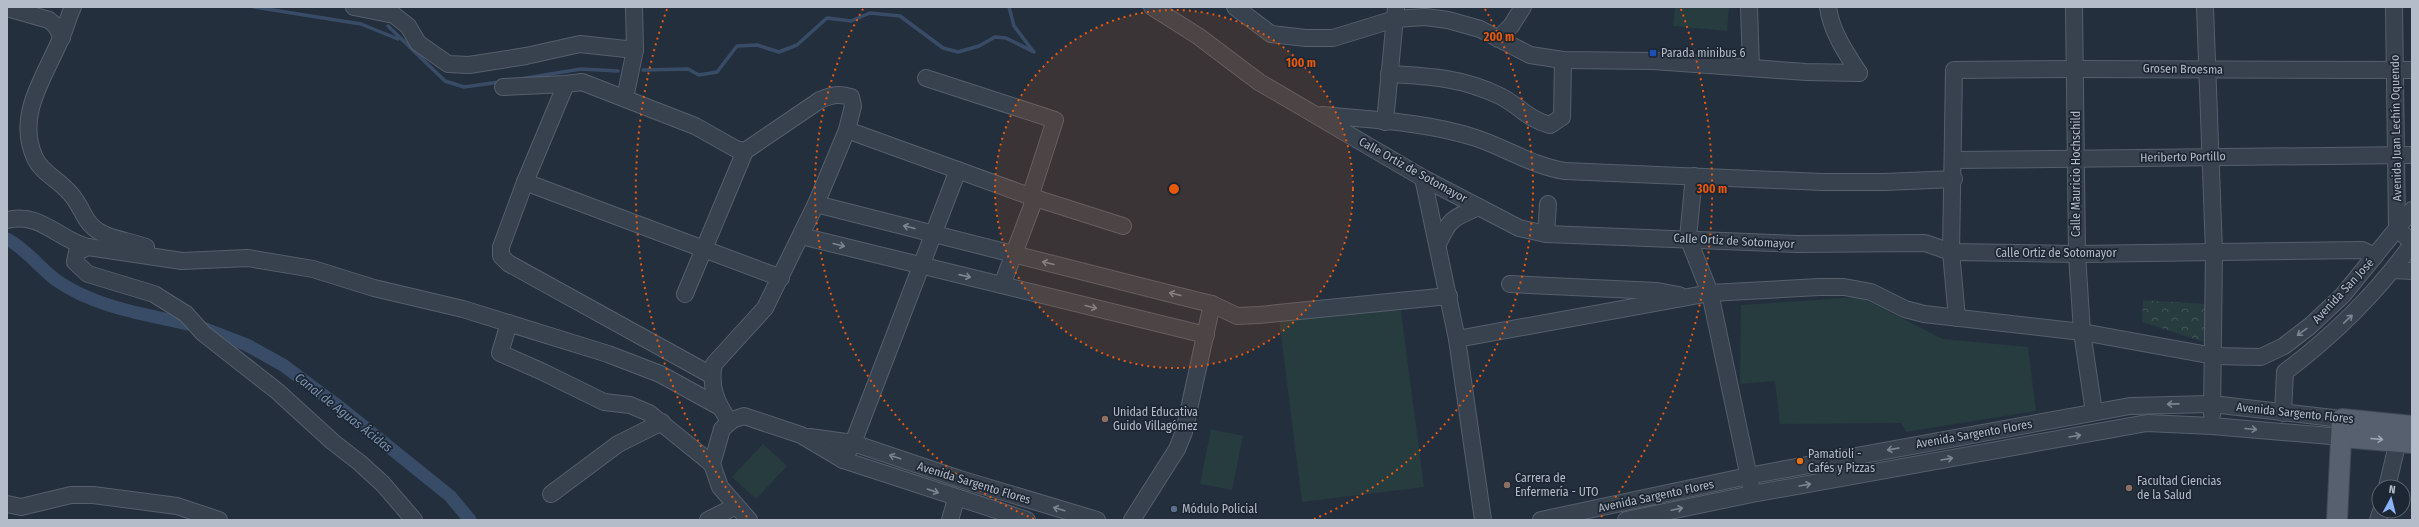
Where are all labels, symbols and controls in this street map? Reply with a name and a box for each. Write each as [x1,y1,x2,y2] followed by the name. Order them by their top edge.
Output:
[1483,30,1514,44] text: 200 m
[1661,46,1746,60] place label: Parada minibus 6
[1648,48,1658,58] marker: Parada minibus 6
[2388,55,2404,201] street label: Avenida Juan Lechín Oquendo
[1286,56,1316,70] text: 100 m
[2143,61,2223,77] street label: Grosen Broesma
[2069,111,2083,237] street label: Calle Mauricio Hochschild
[1357,134,1470,206] street label: Calle Ortiz de Sotomayor
[2140,149,2226,165] street label: Heriberto Portillo
[1167,182,1181,196] centre of rings
[1696,182,1727,196] text: 300 m
[903,223,916,231] one-way arrow
[1673,231,1796,251] street label: Calle Ortiz de Sotomayor
[832,242,845,250] one-way arrow
[1995,246,2117,260] street label: Calle Ortiz de Sotomayor
[2309,256,2377,326] street label: Avenida San José
[1042,258,1055,266] one-way arrow
[958,273,971,281] one-way arrow
[1168,290,1181,298] one-way arrow
[1084,304,1097,312] one-way arrow
[2343,315,2353,324] one-way arrow
[2297,328,2308,336] one-way arrow
[292,370,396,455] water label: Canal de Aguas Ácidas
[2167,400,2180,408] one-way arrow
[2236,400,2354,426] street label: Avenida Sargento Flores
[1113,405,1198,433] place label: Unidad Educativa Guido Villagómez
[1100,414,1110,424] marker: Unidad Educativa Guido Villagómez
[1915,417,2033,451] street label: Avenida Sargento Flores
[2244,425,2257,433] one-way arrow
[2068,432,2081,440] one-way arrow
[2370,436,2383,443] one-way arrow
[1887,446,1900,454] one-way arrow
[1808,447,1875,475] place label: Pamatioli - Cafés y Pizzas
[890,453,902,461] one-way arrow
[1940,455,1953,463] one-way arrow
[1795,456,1805,466] marker: Pamatioli - Cafés y Pizzas
[916,459,1032,507] street label: Avenida Sargento Flores
[1515,471,1599,499] place label: Carrera de Enfermería - UTO
[2137,474,2221,502] place label: Facultad Ciencias de la Salud
[1597,477,1715,515] street label: Avenida Sargento Flores
[2371,479,2411,519] north arrow
[1502,480,1512,490] marker: Carrera de Enfermería - UTO
[1798,480,1811,488] one-way arrow
[2124,483,2134,493] marker: Facultad Ciencias de la Salud
[2388,483,2396,496] text: N
[927,487,939,495] one-way arrow
[1182,502,1257,516] place label: Módulo Policial
[1169,504,1179,514] marker: Módulo Policial
[1053,505,1066,512] one-way arrow
[1671,505,1684,513] one-way arrow

